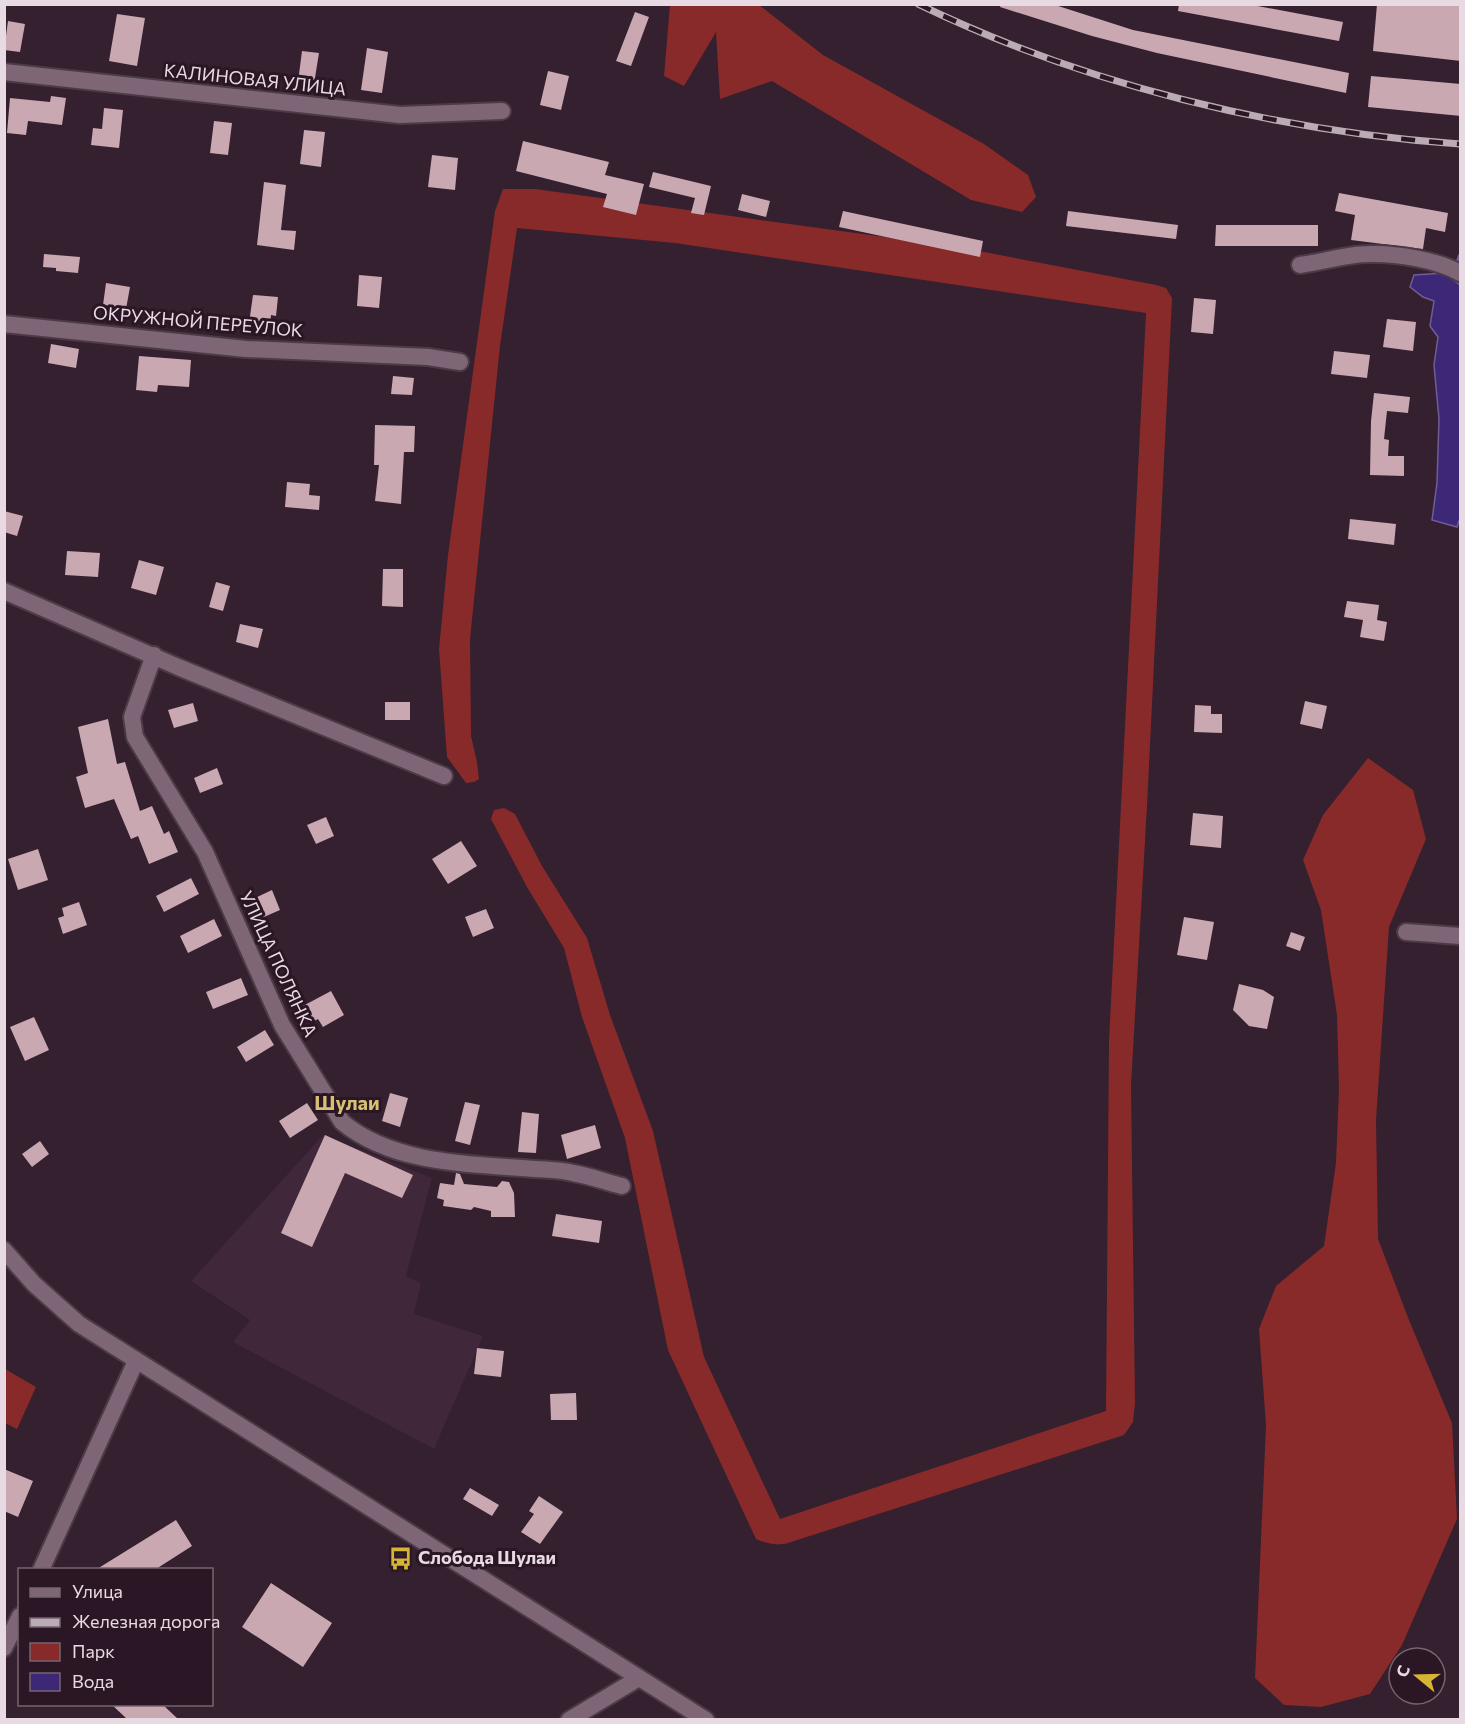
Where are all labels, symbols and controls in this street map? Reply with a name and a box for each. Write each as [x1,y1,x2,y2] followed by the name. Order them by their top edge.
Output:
[163,58,347,100] street label: КАЛИНОВАЯ УЛИЦА
[92,301,304,341] street label: ОКРУЖНОЙ ПЕРЕУЛОК
[235,887,322,1040] street label: УЛИЦА ПОЛЯНКА
[314,1090,380,1114] district label: Шулаи
[387,1545,413,1571] bus stop icon: Слобода Шулаи
[418,1546,556,1568] place label: Слобода Шулаи
[18,1568,213,1706] legend
[72,1580,123,1602] text: Улица
[72,1610,220,1632] text: Железная дорога
[72,1640,115,1662] text: Парк
[1387,1646,1447,1706] north arrow
[1392,1663,1413,1679] text: С
[72,1670,114,1692] text: Вода

